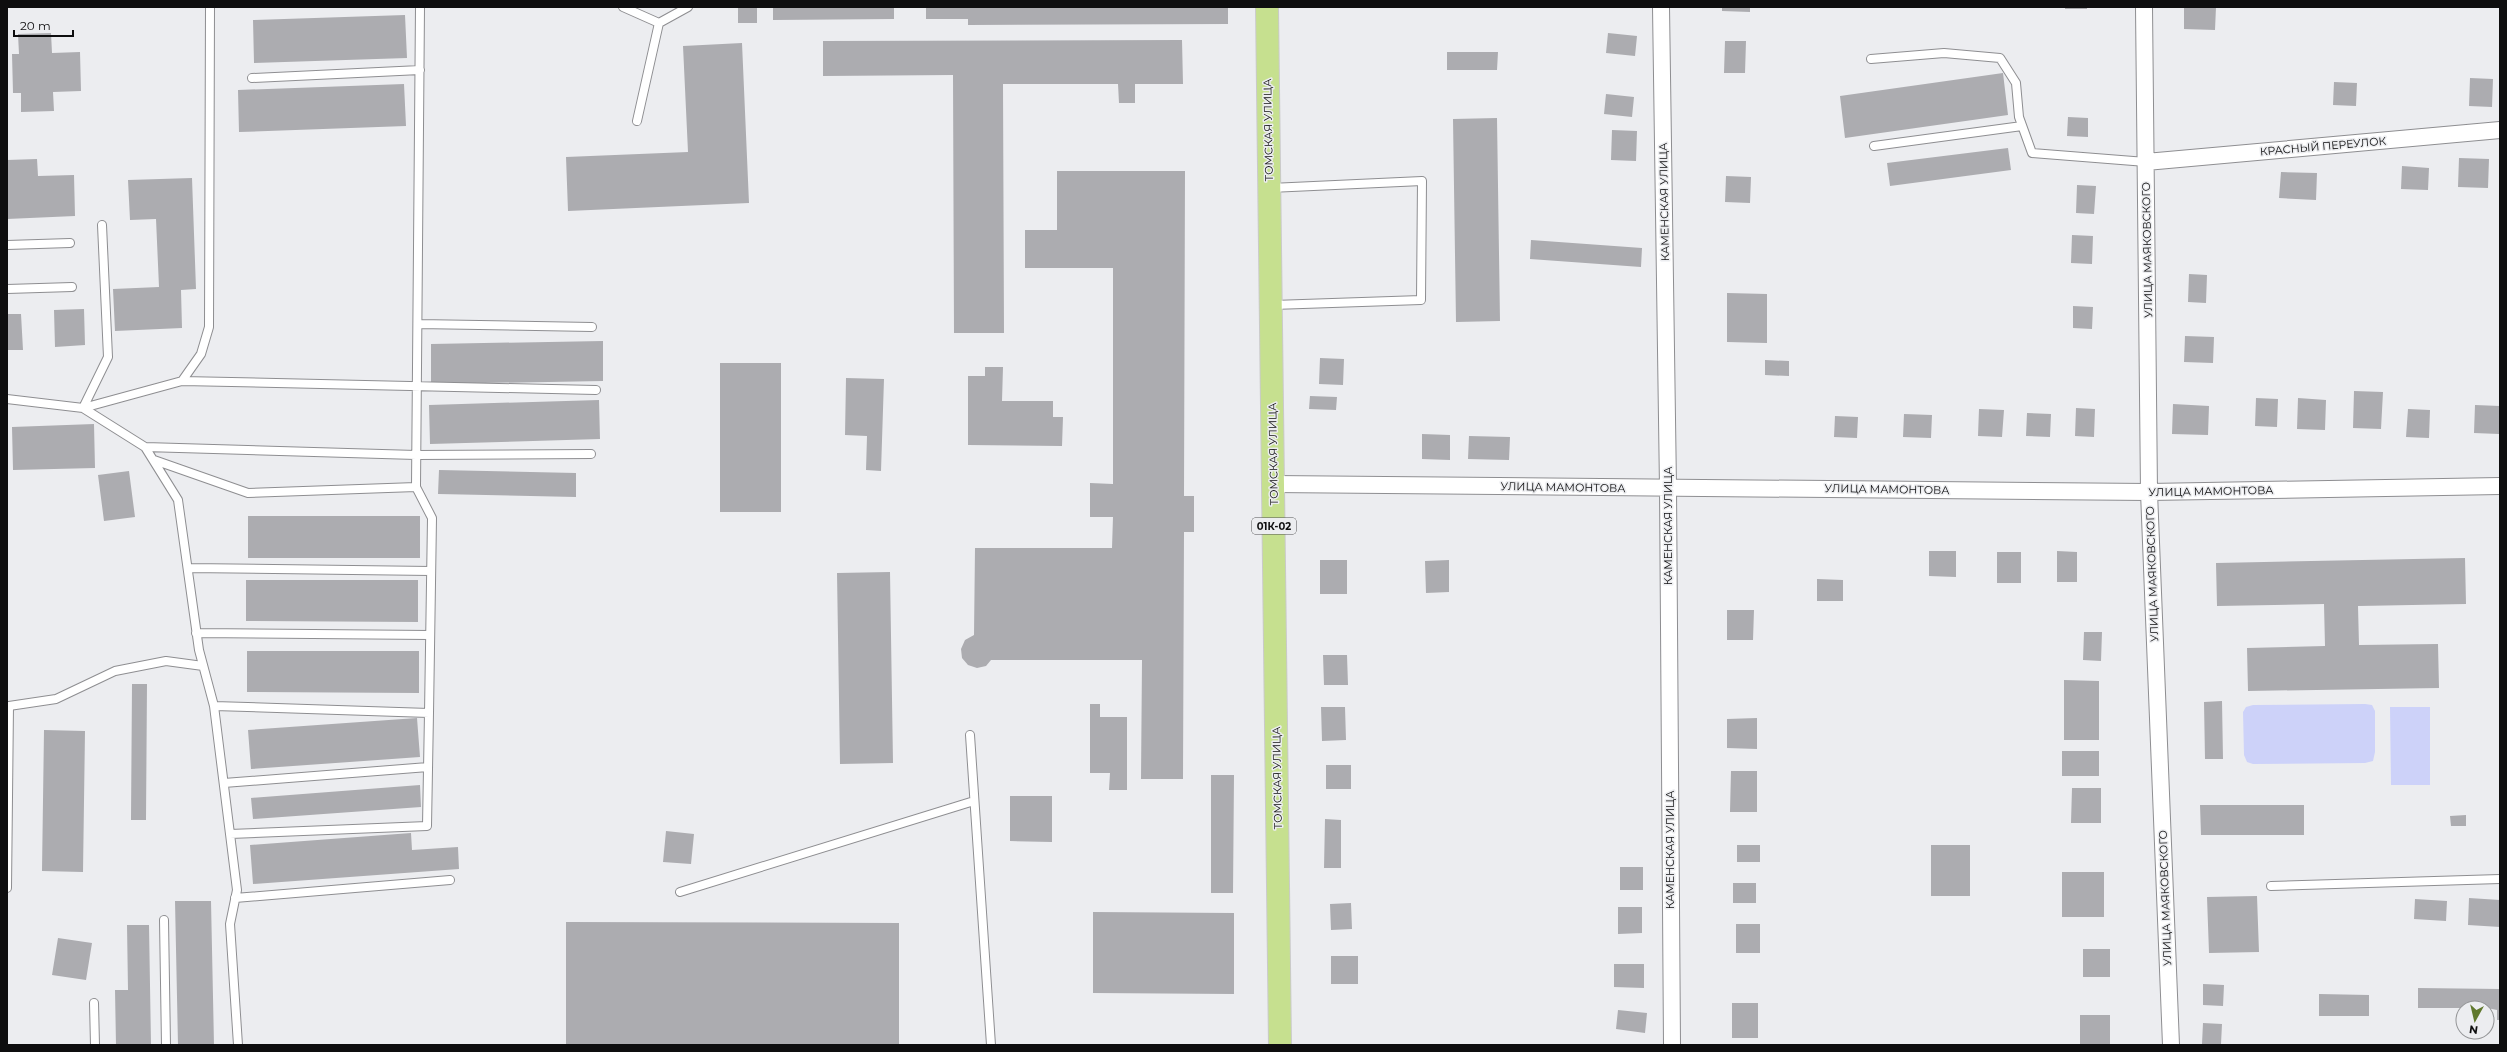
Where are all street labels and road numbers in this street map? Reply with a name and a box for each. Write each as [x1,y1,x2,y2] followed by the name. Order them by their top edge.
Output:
[1260,78,1276,181] street label: ТОМСКАЯ УЛИЦА
[2259,133,2387,158] street label: КРАСНЫЙ ПЕРЕУЛОК
[1656,142,1672,261] street label: КАМЕНСКАЯ УЛИЦА
[2139,182,2155,318] street label: УЛИЦА МАЯКОВСКОГО
[1265,402,1281,505] street label: ТОМСКАЯ УЛИЦА
[1661,466,1675,585] street label: КАМЕНСКАЯ УЛИЦА
[1500,479,1626,495] street label: УЛИЦА МАМОНТОВА
[1824,481,1950,497] street label: УЛИЦА МАМОНТОВА
[2148,483,2274,499] street label: УЛИЦА МАМОНТОВА
[2143,506,2161,642] street label: УЛИЦА МАЯКОВСКОГО
[1252,518,1296,534] road number: 01К-02
[1269,726,1285,829] street label: ТОМСКАЯ УЛИЦА
[1663,790,1677,909] street label: КАМЕНСКАЯ УЛИЦА
[2156,830,2174,966] street label: УЛИЦА МАЯКОВСКОГО

